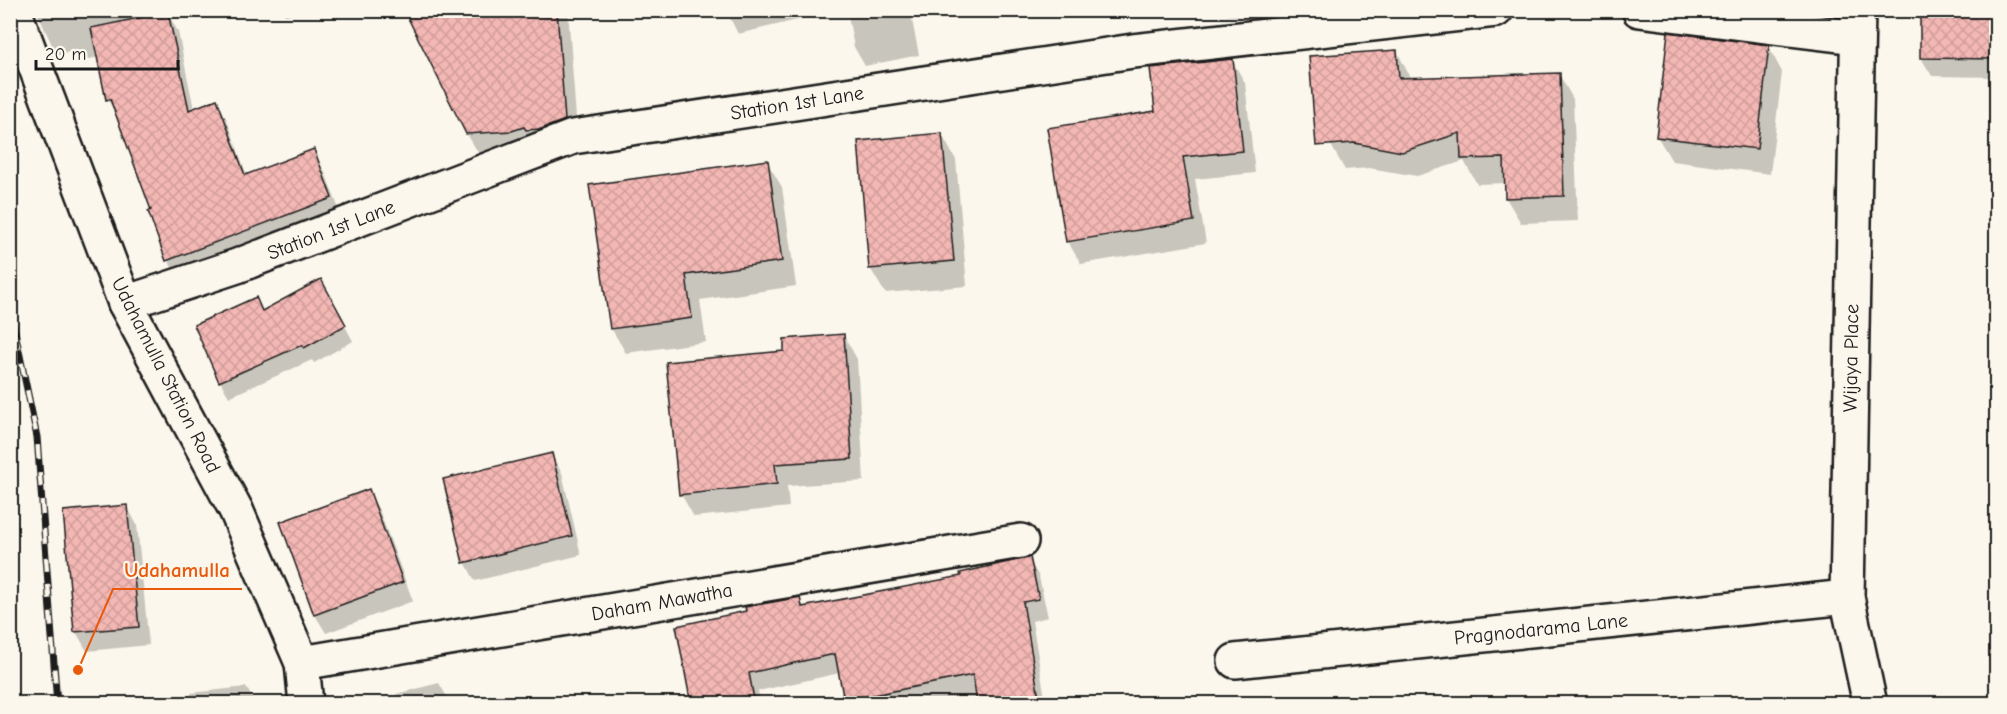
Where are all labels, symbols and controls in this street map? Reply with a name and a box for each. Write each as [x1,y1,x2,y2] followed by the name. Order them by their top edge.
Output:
[36,33,178,71] scale bar
[45,44,86,65] text: 20 m
[729,81,865,125] street label: Station 1st Lane
[264,195,398,265] street label: Station 1st Lane
[107,273,225,477] street label: Udahamulla Station Road
[1839,304,1863,412] street label: Wijaya Place
[113,550,242,589] callout: Udahamulla
[124,558,230,582] text: Udahamulla
[590,578,734,626] street label: Daham Mawatha
[1453,608,1629,650] street label: Pragnodarama Lane

